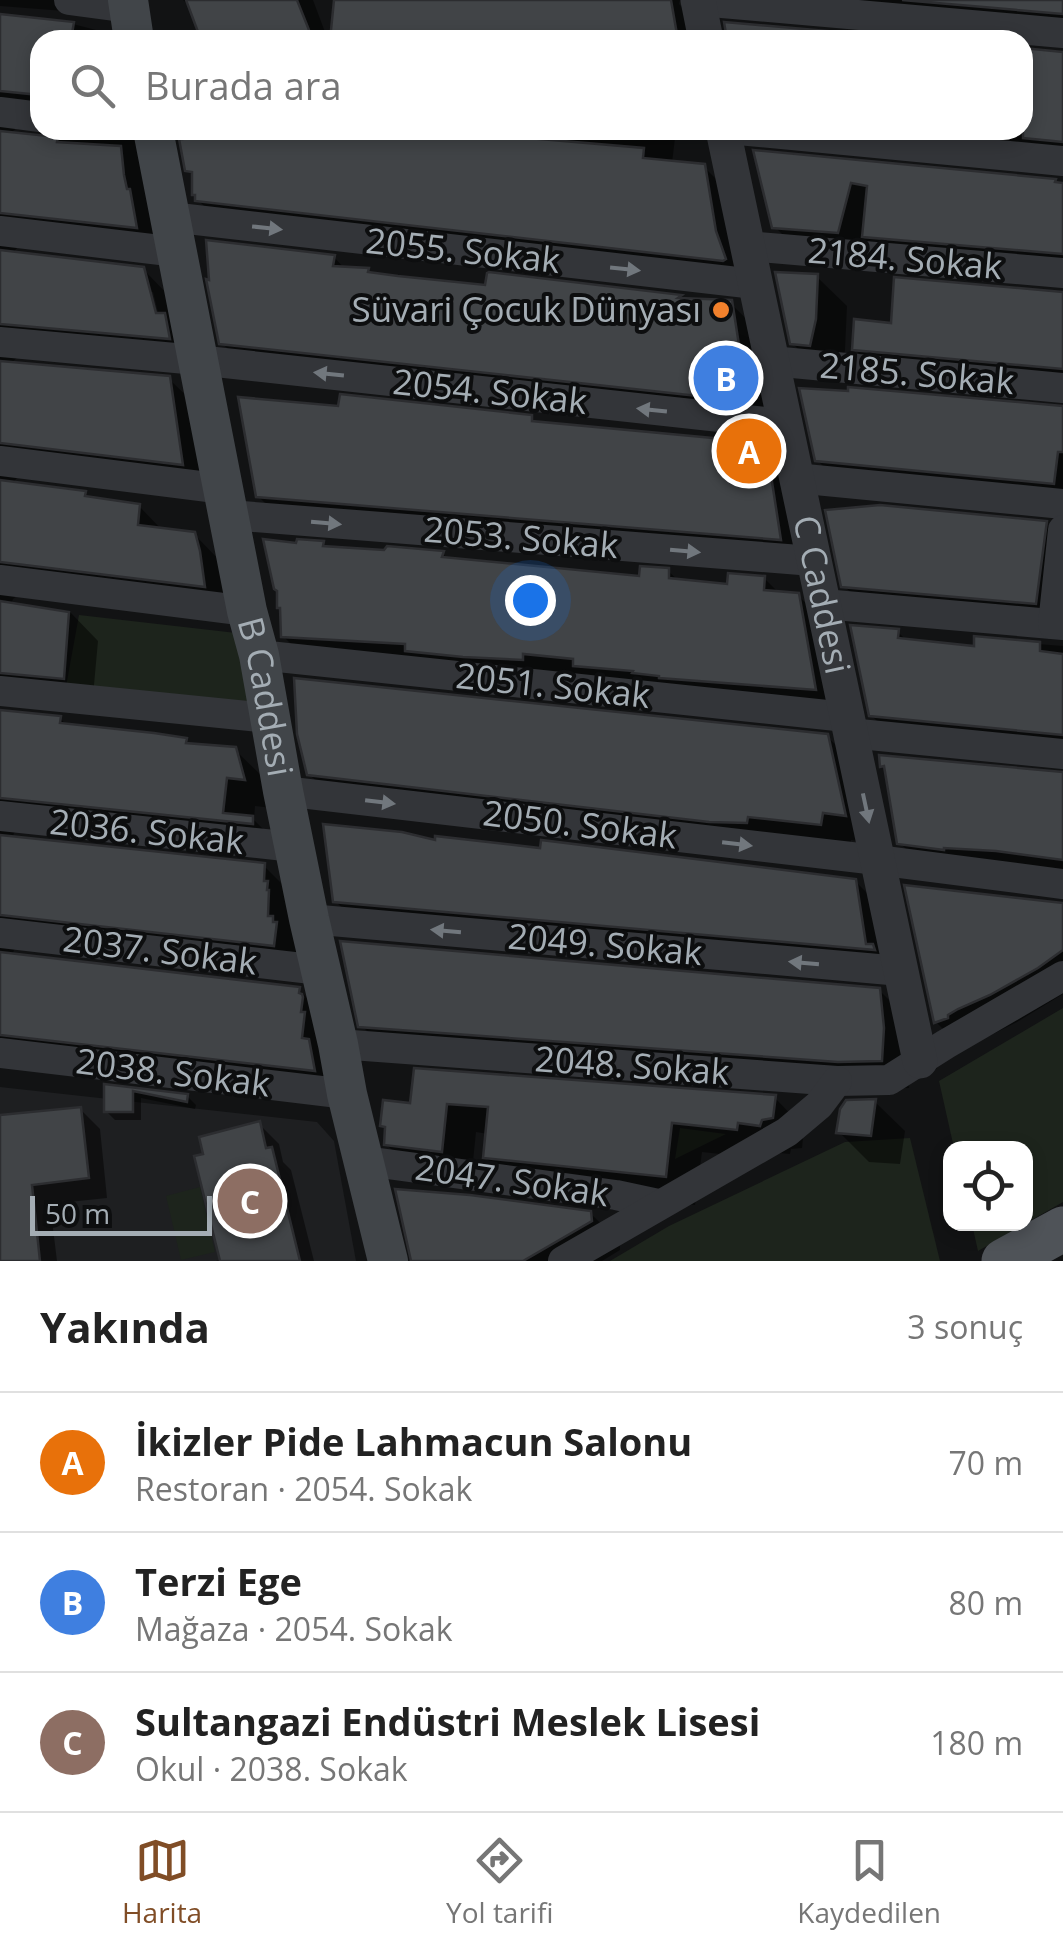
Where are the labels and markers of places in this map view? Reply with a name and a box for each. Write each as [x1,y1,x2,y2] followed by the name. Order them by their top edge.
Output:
[352,285,701,332] place label: Süvari Çocuk Dünyası
[710,299,732,321] marker: Süvari Çocuk Dünyası
[694,340,758,416] pin: B
[716,414,782,488] pin: A
[218,1164,282,1238] pin: C

